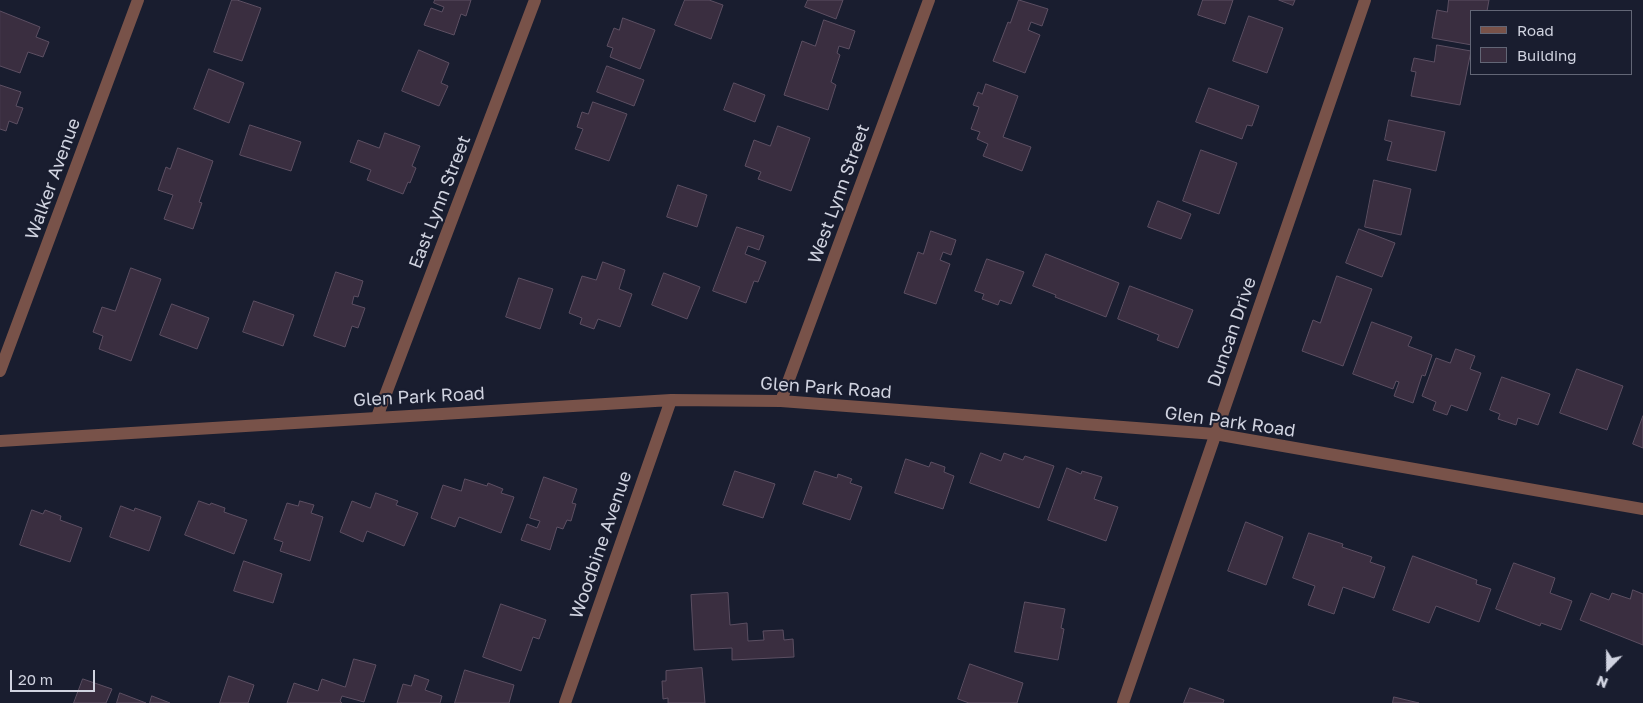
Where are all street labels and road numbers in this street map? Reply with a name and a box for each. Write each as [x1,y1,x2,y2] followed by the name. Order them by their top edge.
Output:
[21,115,85,243] street label: Walker Avenue
[804,121,874,267] street label: West Lynn Street
[405,132,475,272] street label: East Lynn Street
[1203,274,1261,390] street label: Duncan Drive
[759,373,893,403] street label: Glen Park Road
[353,383,485,411] street label: Glen Park Road
[1163,402,1297,442] street label: Glen Park Road
[566,468,636,622] street label: Woodbine Avenue

